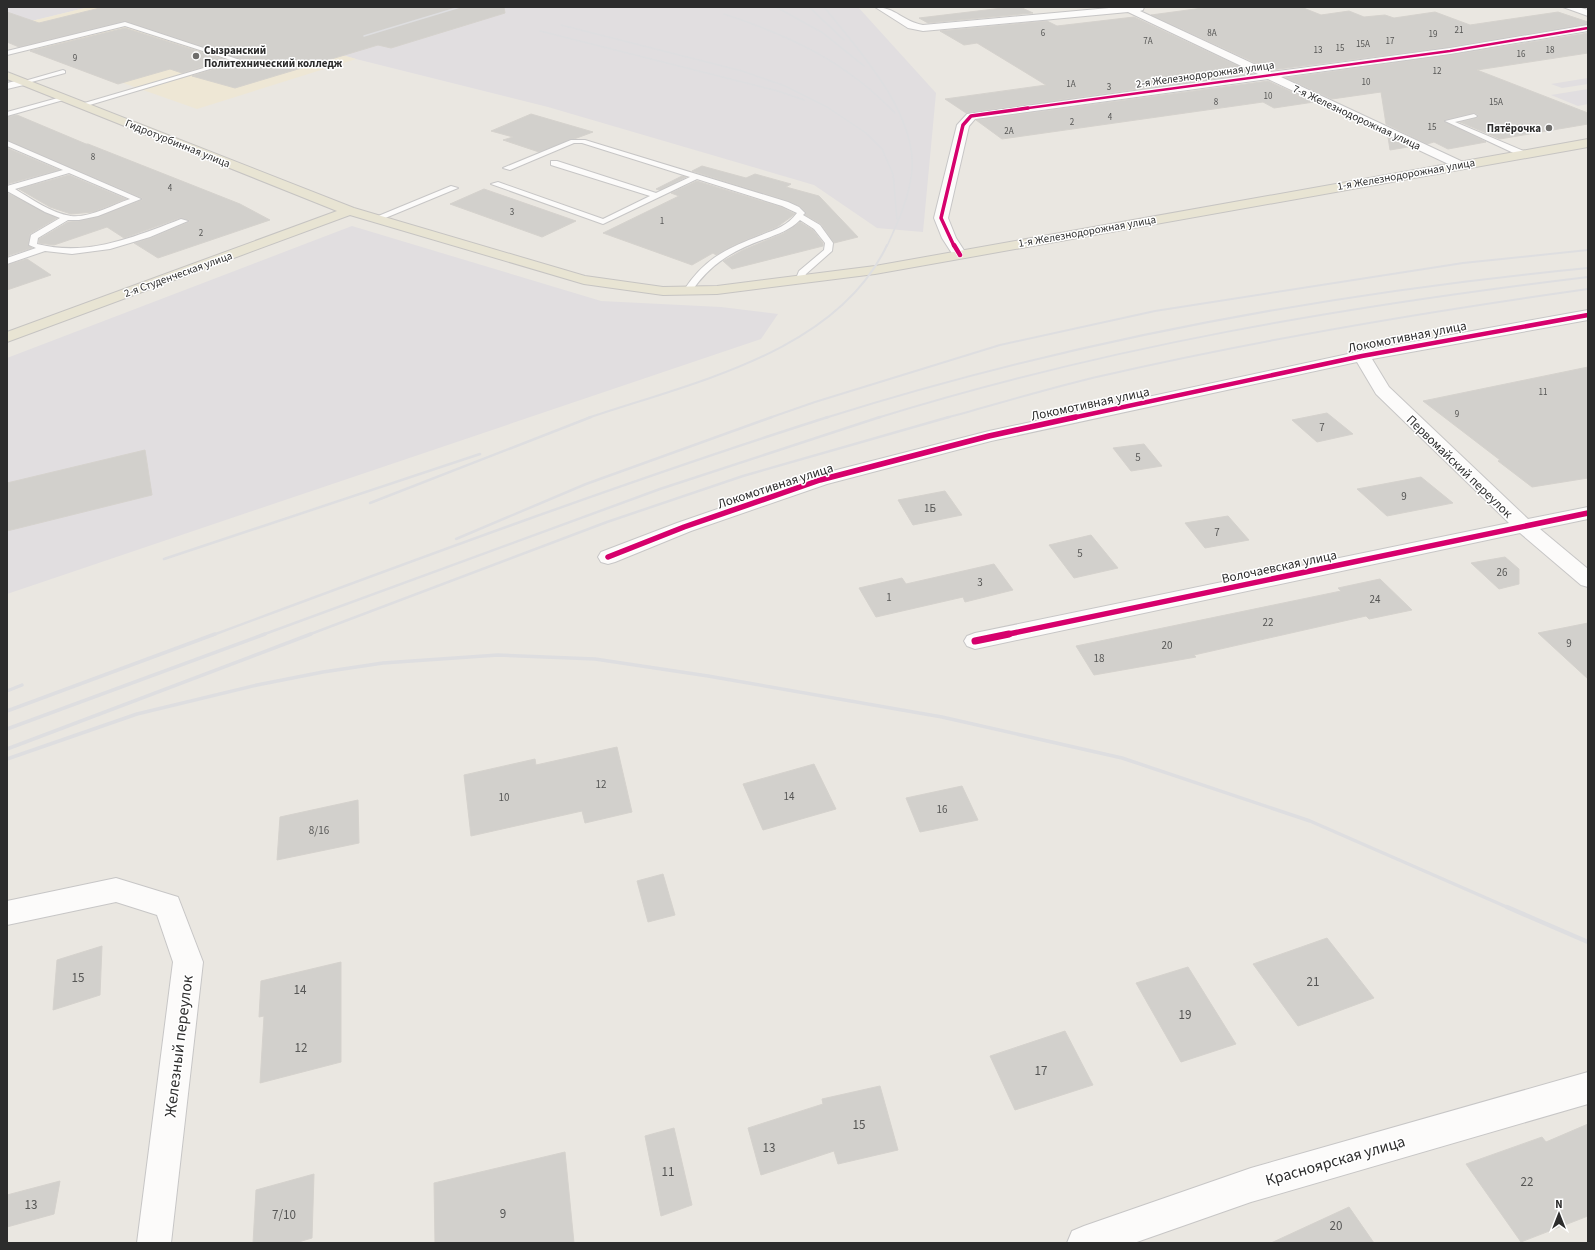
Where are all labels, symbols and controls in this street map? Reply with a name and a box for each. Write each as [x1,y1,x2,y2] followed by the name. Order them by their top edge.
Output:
[1455,24,1463,37] house number: 21
[1041,27,1046,40] house number: 6
[1207,27,1217,40] house number: 8А
[1429,28,1438,41] house number: 19
[1143,35,1153,48] house number: 7А
[1386,35,1395,48] house number: 17
[1356,38,1370,51] house number: 15А
[1336,42,1345,55] house number: 15
[204,43,343,71] place label: Сызранский Политехнический колледж
[1314,44,1323,57] house number: 13
[1546,44,1555,57] house number: 18
[1517,48,1526,61] house number: 16
[191,51,201,61] marker: Сызранский Политехнический колледж
[73,52,78,65] house number: 9
[1135,57,1275,92] street label: 2-я Железнодорожная улица
[1433,65,1442,78] house number: 12
[1362,76,1371,89] house number: 10
[1066,78,1076,91] house number: 1А
[1107,81,1112,94] house number: 3
[1290,81,1423,154] street label: 7-я Железнодорожная улица
[1264,90,1273,103] house number: 10
[1214,96,1219,109] house number: 8
[1489,96,1503,109] house number: 15А
[1108,111,1113,124] house number: 4
[123,116,233,171] street label: Гидротурбинная улица
[1070,116,1075,129] house number: 2
[1428,121,1437,134] house number: 15
[1487,121,1541,136] place label: Пятёрочка
[1544,123,1554,133] marker: Пятёрочка
[1004,125,1014,138] house number: 2А
[91,151,96,164] house number: 8
[1336,155,1476,194] street label: 1-я Железнодорожная улица
[168,182,173,195] house number: 4
[510,206,515,219] house number: 3
[1017,212,1157,251] street label: 1-я Железнодорожная улица
[660,215,664,228] house number: 1
[199,227,204,240] house number: 2
[122,248,234,301] street label: 2-я Студенческая улица
[1346,317,1468,357] street label: Локомотивная улица
[1029,383,1151,425] street label: Локомотивная улица
[1539,386,1547,399] house number: 11
[1455,408,1460,421] house number: 9
[1402,411,1517,523] street label: Первомайский переулок
[1319,420,1325,435] house number: 7
[1135,450,1141,465] house number: 5
[715,459,835,513] street label: Локомотивная улица
[1401,489,1407,504] house number: 9
[924,501,936,516] house number: 1Б
[1214,525,1220,540] house number: 7
[1077,546,1083,561] house number: 5
[1220,546,1338,588] street label: Волочаевская улица
[1497,565,1508,580] house number: 26
[977,575,983,590] house number: 3
[886,590,892,605] house number: 1
[1370,592,1381,607] house number: 24
[1263,615,1273,630] house number: 22
[1566,636,1572,651] house number: 9
[1162,638,1172,653] house number: 20
[1094,651,1105,666] house number: 18
[596,777,606,792] house number: 12
[784,789,795,804] house number: 14
[499,790,509,805] house number: 10
[937,802,948,817] house number: 16
[309,823,330,838] house number: 8/16
[72,969,84,987] house number: 15
[1307,973,1319,991] house number: 21
[159,974,199,1118] street label: Железный переулок
[294,981,307,999] house number: 14
[1179,1006,1191,1024] house number: 19
[295,1039,307,1057] house number: 12
[1035,1062,1047,1080] house number: 17
[853,1116,865,1134] house number: 15
[1263,1130,1408,1191] street label: Красноярская улица
[763,1139,775,1157] house number: 13
[662,1163,674,1181] house number: 11
[1521,1173,1533,1191] house number: 22
[1539,1194,1579,1234] north arrow
[25,1196,37,1214] house number: 13
[1555,1197,1563,1212] text: N
[500,1205,506,1223] house number: 9
[272,1206,296,1224] house number: 7/10
[1330,1217,1342,1235] house number: 20

